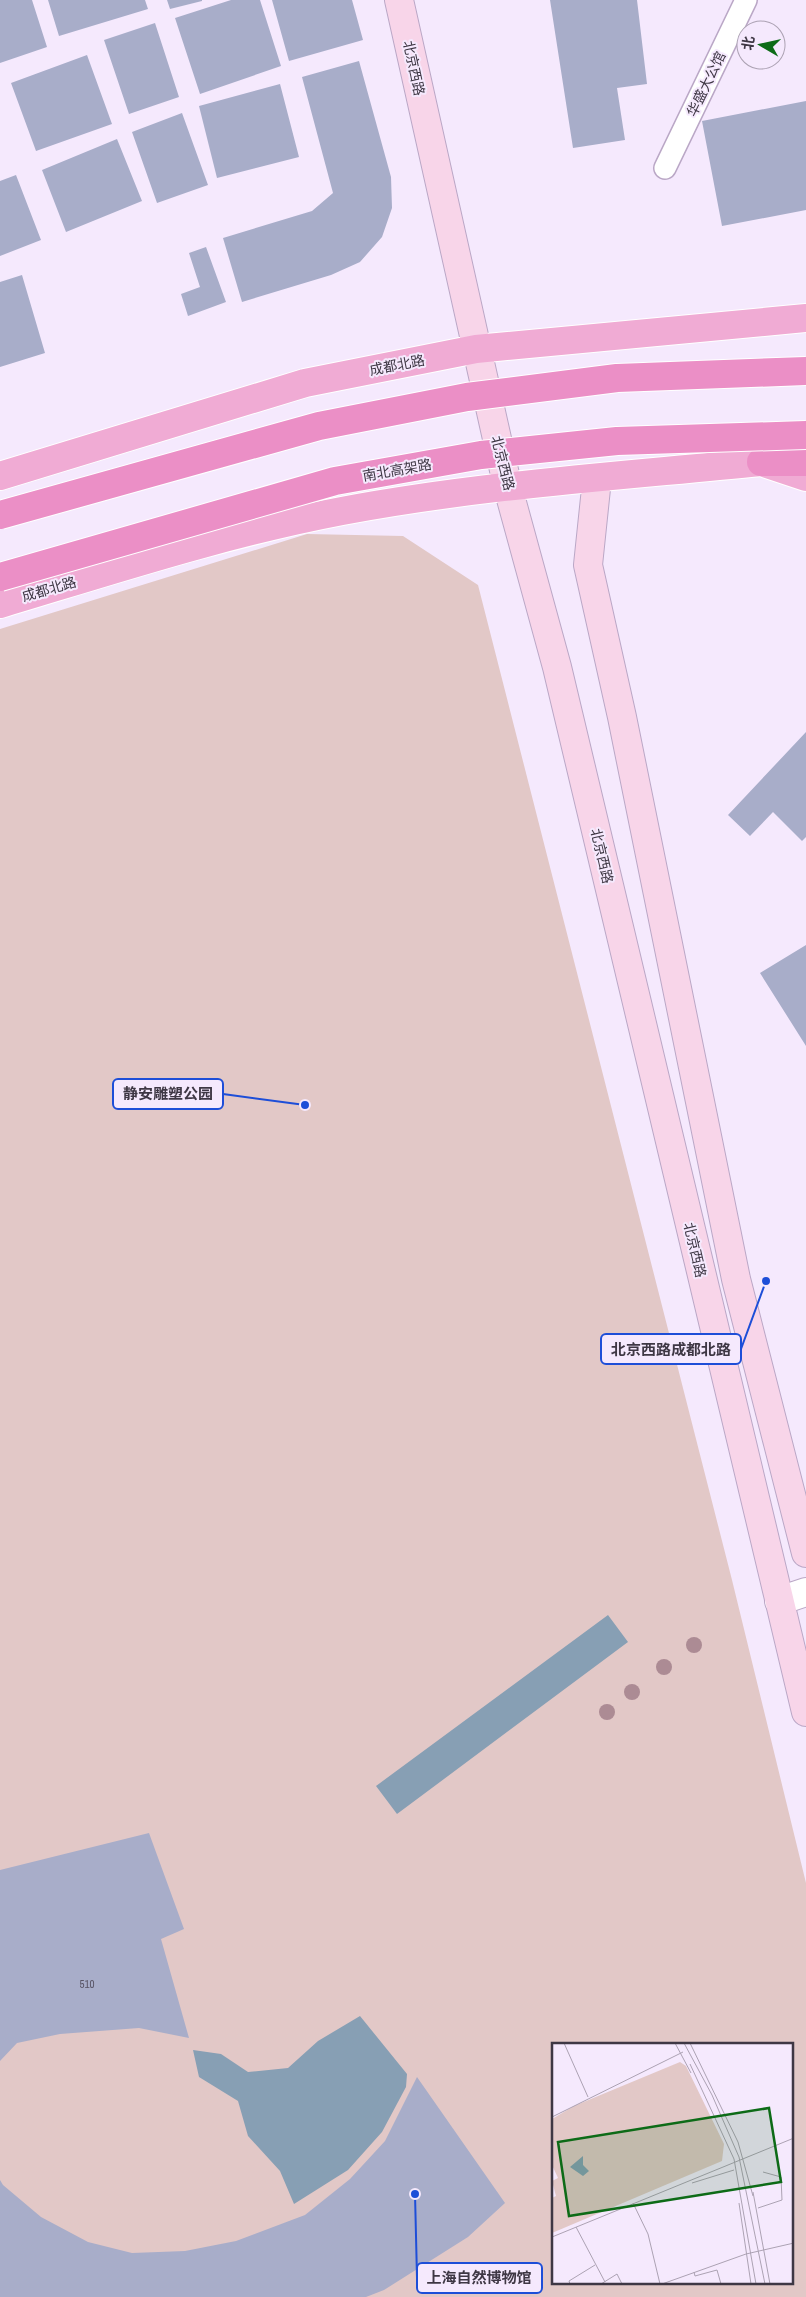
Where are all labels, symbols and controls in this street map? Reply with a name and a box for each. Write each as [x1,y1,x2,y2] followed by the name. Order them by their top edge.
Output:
[736,20,786,70] north arrow
[738,35,758,51] text: 北
[399,39,429,97] street label: 北京西路
[683,49,729,119] street label: 华盛大公馆
[368,351,426,379] street label: 成都北路
[487,434,519,492] street label: 北京西路
[361,455,433,485] street label: 南北高架路
[20,573,78,605] street label: 成都北路
[587,827,617,885] street label: 北京西路
[113,1079,223,1109] callout: 静安雕塑公园
[123,1083,213,1104] text: 静安雕塑公园
[680,1221,710,1279] street label: 北京西路
[601,1334,741,1364] callout: 北京西路成都北路
[611,1339,731,1360] text: 北京西路成都北路
[79,1977,95,1991] house number: 510
[552,2043,794,2284] inset map
[417,2263,542,2293] callout: 上海自然博物馆
[426,2267,532,2288] text: 上海自然博物馆

